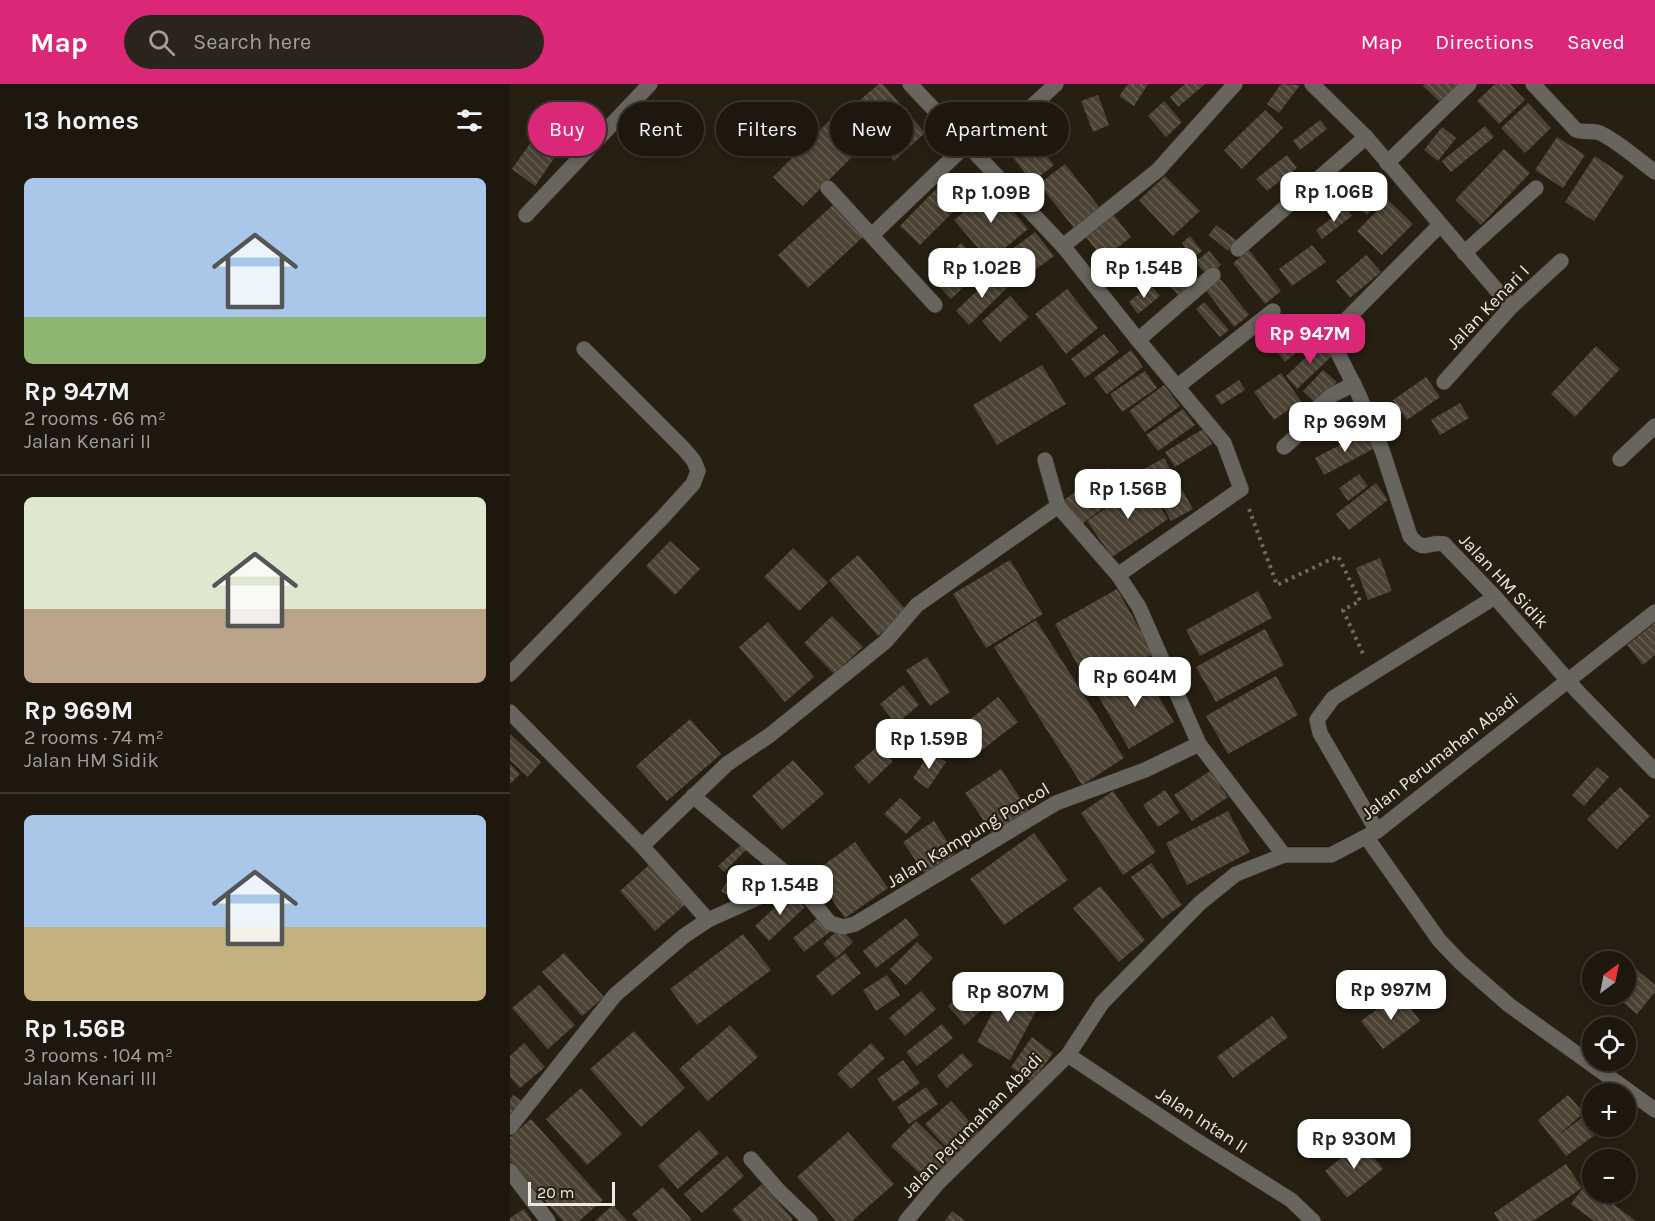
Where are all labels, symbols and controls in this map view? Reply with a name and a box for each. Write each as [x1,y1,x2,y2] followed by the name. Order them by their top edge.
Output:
[124,15,544,69] search box
[30,26,88,59] text: Map
[145,26,178,59] icon: search
[193,29,311,55] text: Search here
[1361,30,1402,54] text: Map
[1435,30,1534,54] text: Directions
[1567,30,1625,54] text: Saved
[528,102,606,156] chip: Buy
[618,102,704,156] chip: Rent
[716,102,818,156] chip: Filters
[830,102,913,156] chip: New
[925,102,1069,156] chip: Apartment
[453,104,486,137] icon: filters
[24,105,139,136] text: 13 homes
[1272,172,1396,223] pin: Rp 1.06B
[929,173,1053,224] pin: Rp 1.09B
[1294,180,1374,203] text: Rp 1.06B
[951,181,1031,204] text: Rp 1.09B
[201,217,309,325] icon: home
[920,248,1044,299] pin: Rp 1.02B
[1082,248,1206,299] pin: Rp 1.54B
[942,256,1022,279] text: Rp 1.02B
[1105,256,1183,279] text: Rp 1.54B
[1442,260,1534,354] street label: Jalan Kenari I
[1255,314,1365,365] pin: Rp 947M
[1269,322,1351,345] text: Rp 947M
[24,376,130,407] text: Rp 947M
[1290,402,1400,453] pin: Rp 969M
[24,407,166,430] text: 2 rooms · 66 m²
[1303,410,1387,433] text: Rp 969M
[24,430,151,453] text: Jalan Kenari II
[1066,469,1190,520] pin: Rp 1.56B
[1089,477,1167,500] text: Rp 1.56B
[1455,529,1553,633] street label: Jalan HM Sidik
[201,536,309,644] icon: home
[1080,657,1190,708] pin: Rp 604M
[1093,665,1177,688] text: Rp 604M
[1357,688,1523,824] street label: Jalan Perumahan Abadi
[24,695,133,726] text: Rp 969M
[867,719,991,770] pin: Rp 1.59B
[24,726,164,749] text: 2 rooms · 74 m²
[890,727,968,750] text: Rp 1.59B
[24,749,159,772] text: Jalan HM Sidik
[882,778,1054,892] street label: Jalan Kampung Poncol
[201,854,309,962] icon: home
[718,865,842,916] pin: Rp 1.54B
[741,873,819,896] text: Rp 1.54B
[1582,951,1636,1005] north arrow
[1582,951,1636,1203] map controls
[1336,970,1446,1021] pin: Rp 997M
[953,972,1063,1023] pin: Rp 807M
[1350,978,1432,1001] text: Rp 997M
[966,980,1050,1003] text: Rp 807M
[24,1013,126,1044] text: Rp 1.56B
[1582,1017,1636,1071] button: locate
[24,1044,173,1067] text: 3 rooms · 104 m²
[897,1048,1047,1202] street label: Jalan Perumahan Abadi
[24,1067,157,1090] text: Jalan Kenari III
[1152,1082,1252,1158] street label: Jalan Intan II
[1582,1083,1636,1137] button: +
[1299,1119,1409,1170] pin: Rp 930M
[1312,1127,1396,1150] text: Rp 930M
[1582,1149,1636,1203] button: −
[528,1179,615,1206] scale bar
[537,1183,575,1202] text: 20 m

